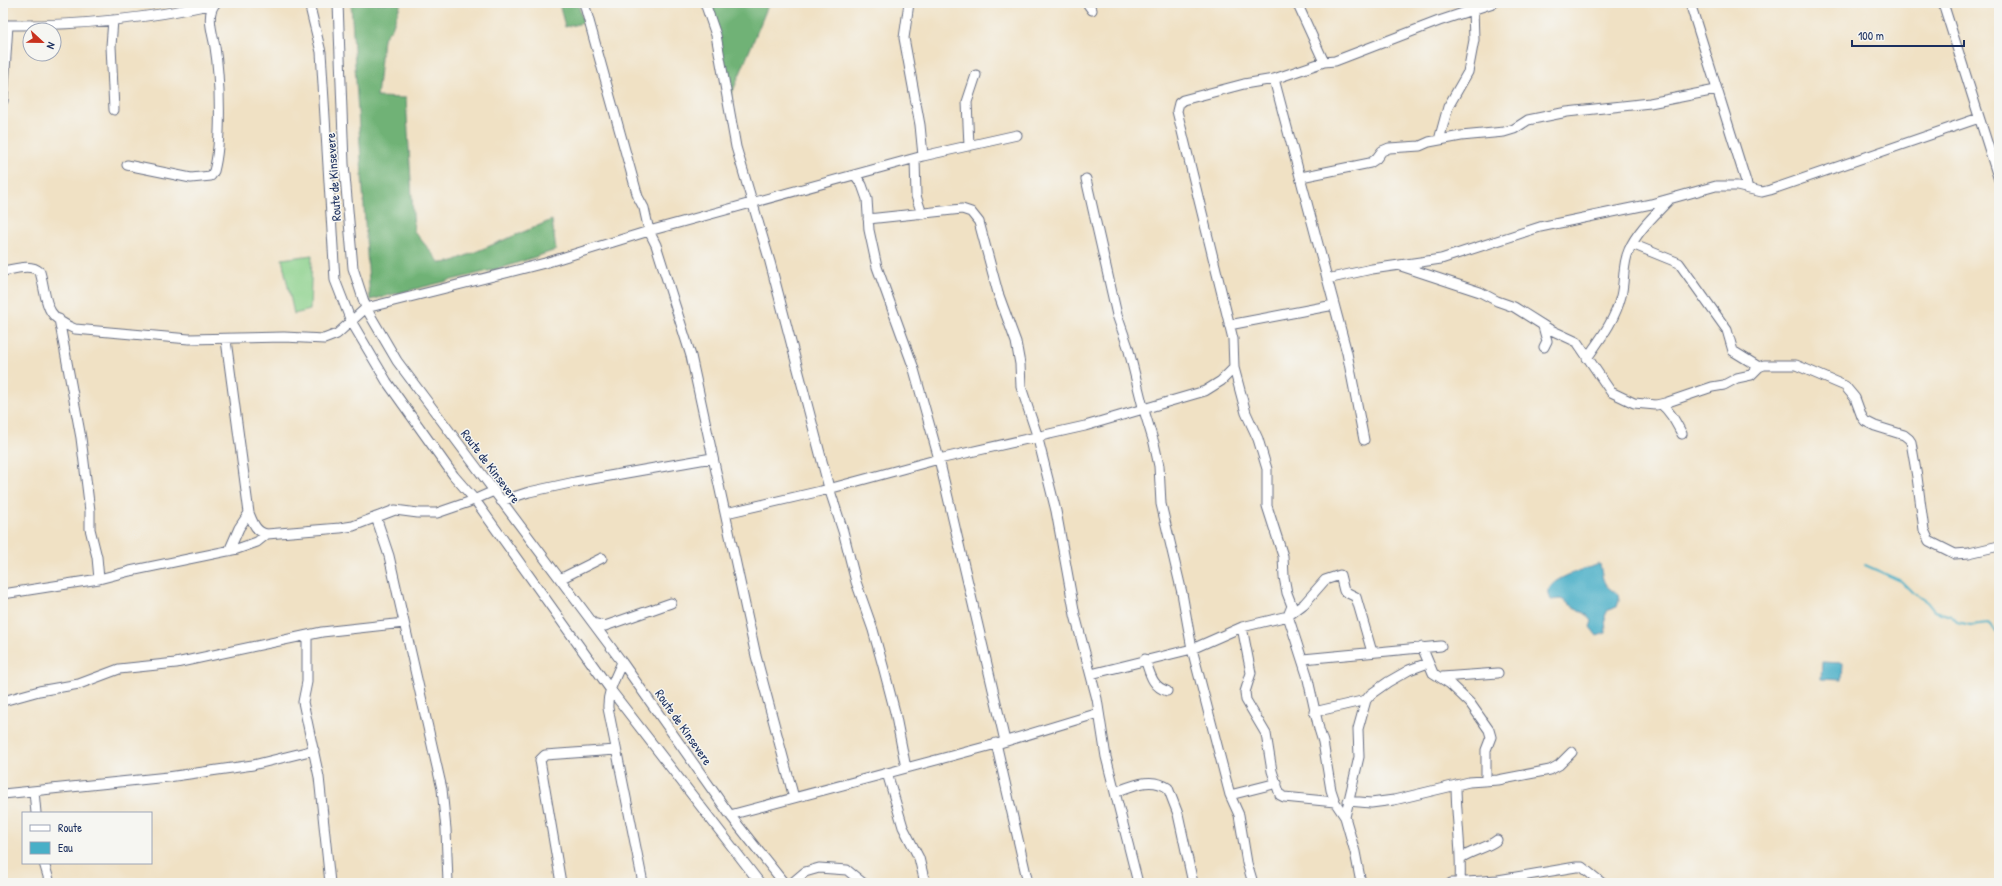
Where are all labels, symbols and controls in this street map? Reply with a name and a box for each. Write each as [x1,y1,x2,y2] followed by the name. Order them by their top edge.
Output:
[22,22,62,62] north arrow
[1852,22,1964,48] scale bar
[1858,27,1884,44] text: 100 m
[44,40,59,51] text: N
[321,132,345,222] street label: Route de Kinsevere
[457,425,525,507] street label: Route de Kinsevere
[651,686,717,768] street label: Route de Kinsevere
[22,812,152,864] legend
[58,819,82,836] text: Route
[58,839,73,856] text: Eau

